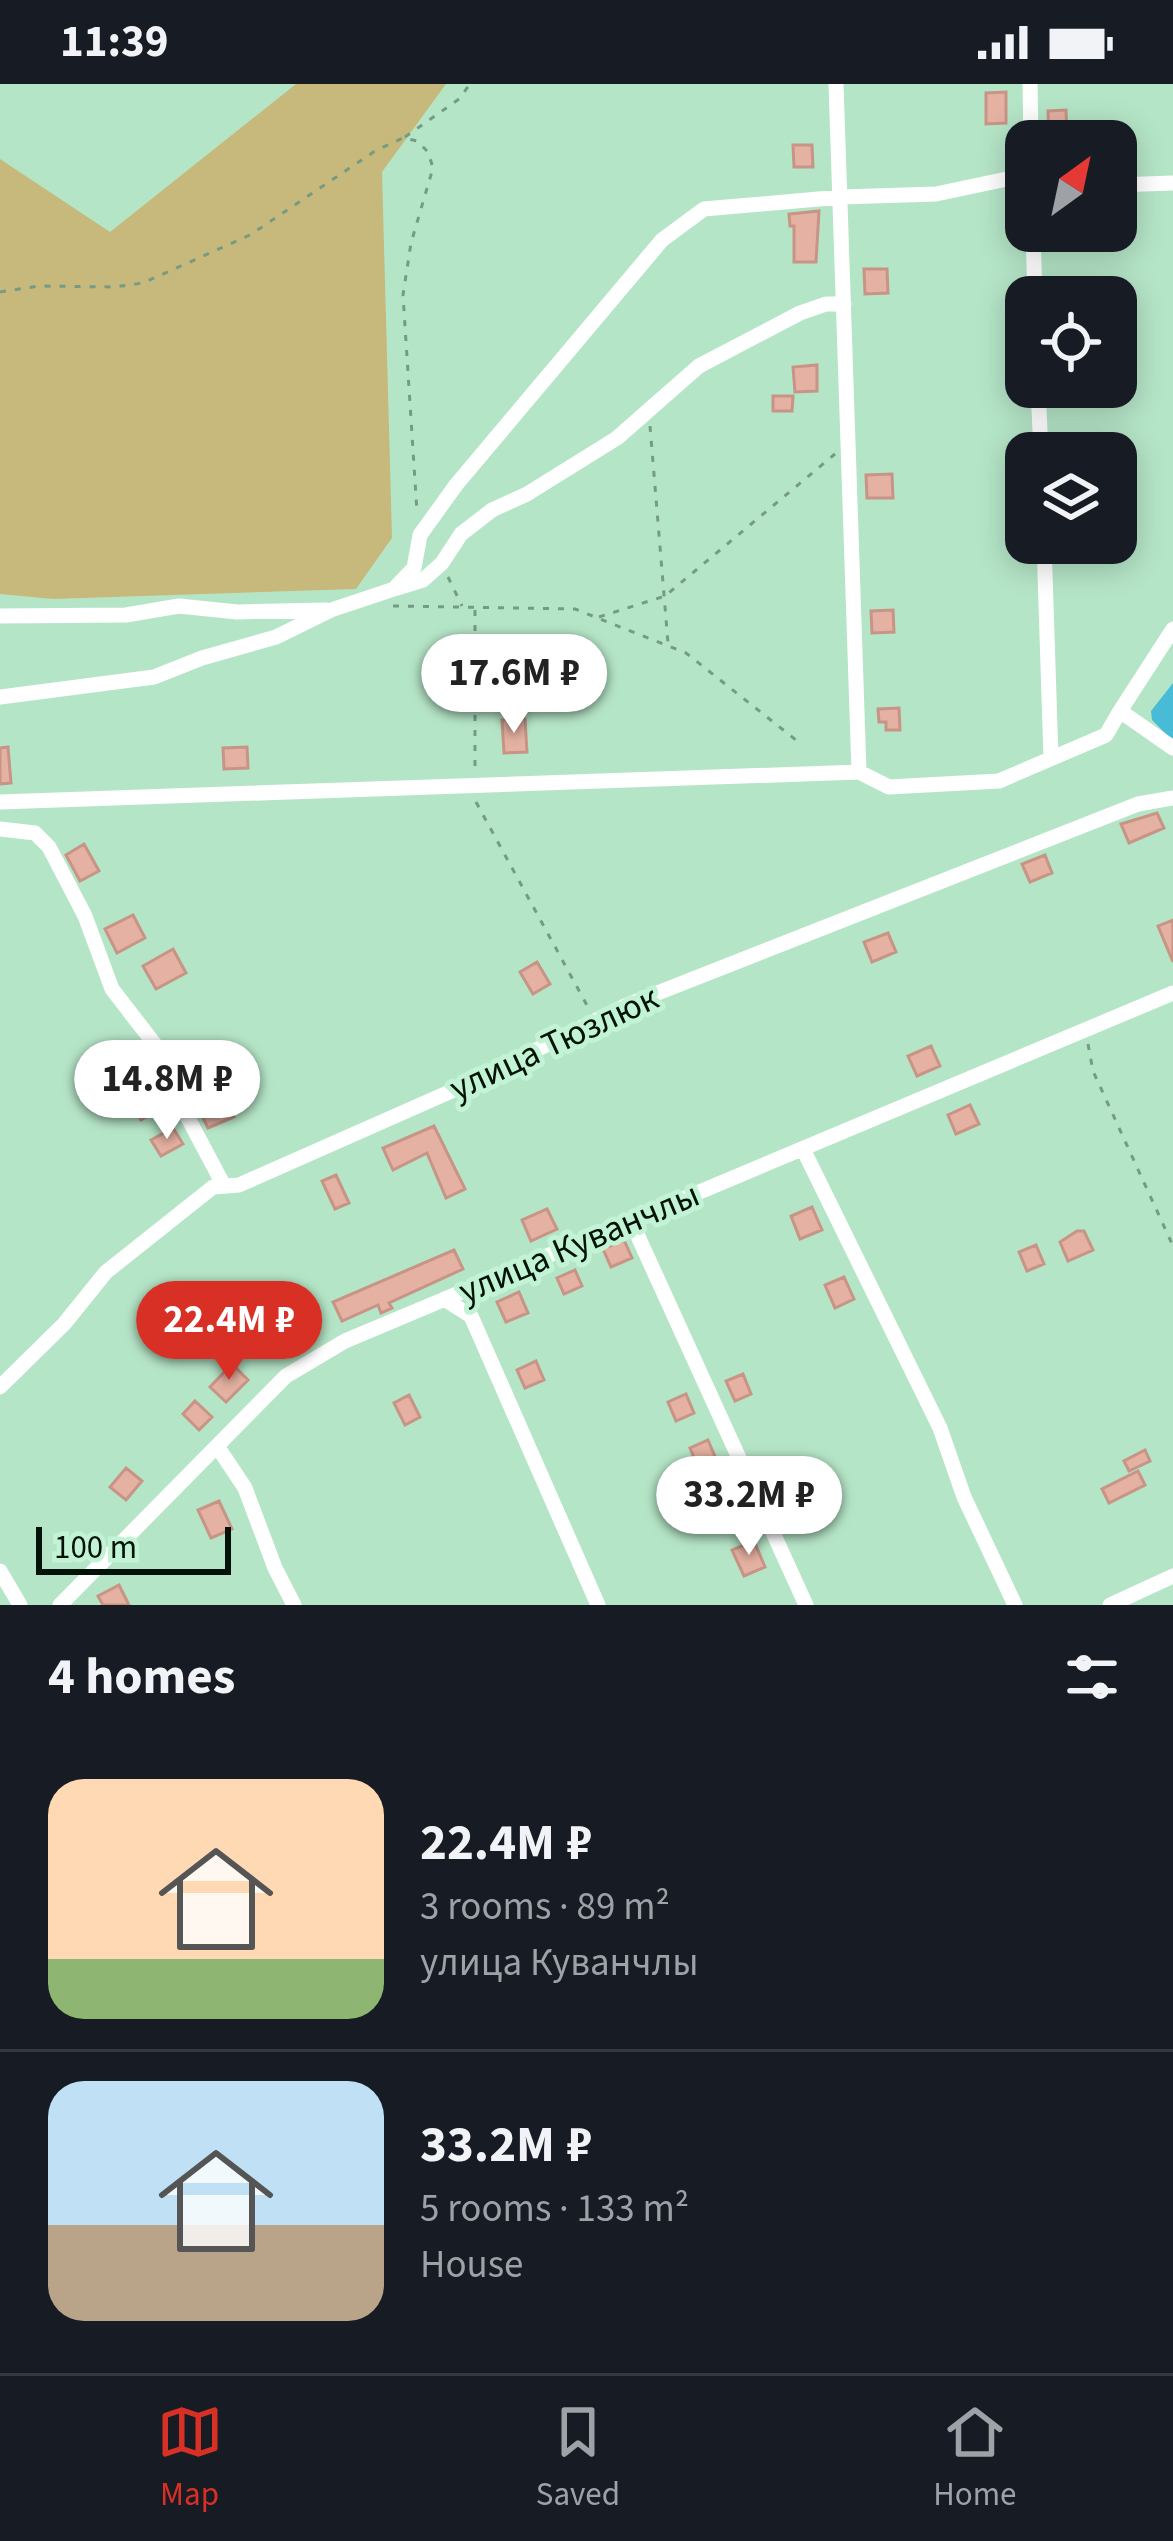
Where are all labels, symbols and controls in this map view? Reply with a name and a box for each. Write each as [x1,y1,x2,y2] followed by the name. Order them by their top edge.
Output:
[60,10,169,74] text: 11:39
[1005,120,1137,252] north arrow
[1005,120,1137,564] map controls
[1005,276,1137,408] button: locate
[1005,432,1137,564] button: layers
[403,634,625,736] pin: 17.6M ₽
[448,645,580,701] text: 17.6M ₽
[441,972,667,1114] street label: улица Тюзлюк
[56,1040,278,1142] pin: 14.8M ₽
[101,1051,233,1107] text: 14.8M ₽
[451,1169,707,1317] street label: улица Куванчлы
[118,1281,340,1383] pin: 22.4M ₽
[163,1292,295,1348] text: 22.4M ₽
[638,1456,860,1558] pin: 33.2M ₽
[683,1467,815,1523] text: 33.2M ₽
[36,1521,231,1574] scale bar
[54,1524,137,1571] text: 100 m
[48,1641,235,1713] text: 4 homes
[1059,1644,1125,1710] icon: filters
[420,1807,592,1879] text: 22.4M ₽
[144,1827,288,1971] icon: home
[420,1879,670,1935] text: 3 rooms · 89 m²
[420,1935,699,1991] text: улица Куванчлы
[420,2109,592,2181] text: 33.2M ₽
[144,2129,288,2273] icon: home
[420,2181,689,2237] text: 5 rooms · 133 m²
[420,2237,523,2293] text: House
[157,2399,223,2518] tab: Map
[536,2399,620,2518] tab: Saved
[933,2399,1016,2518] tab: Home

